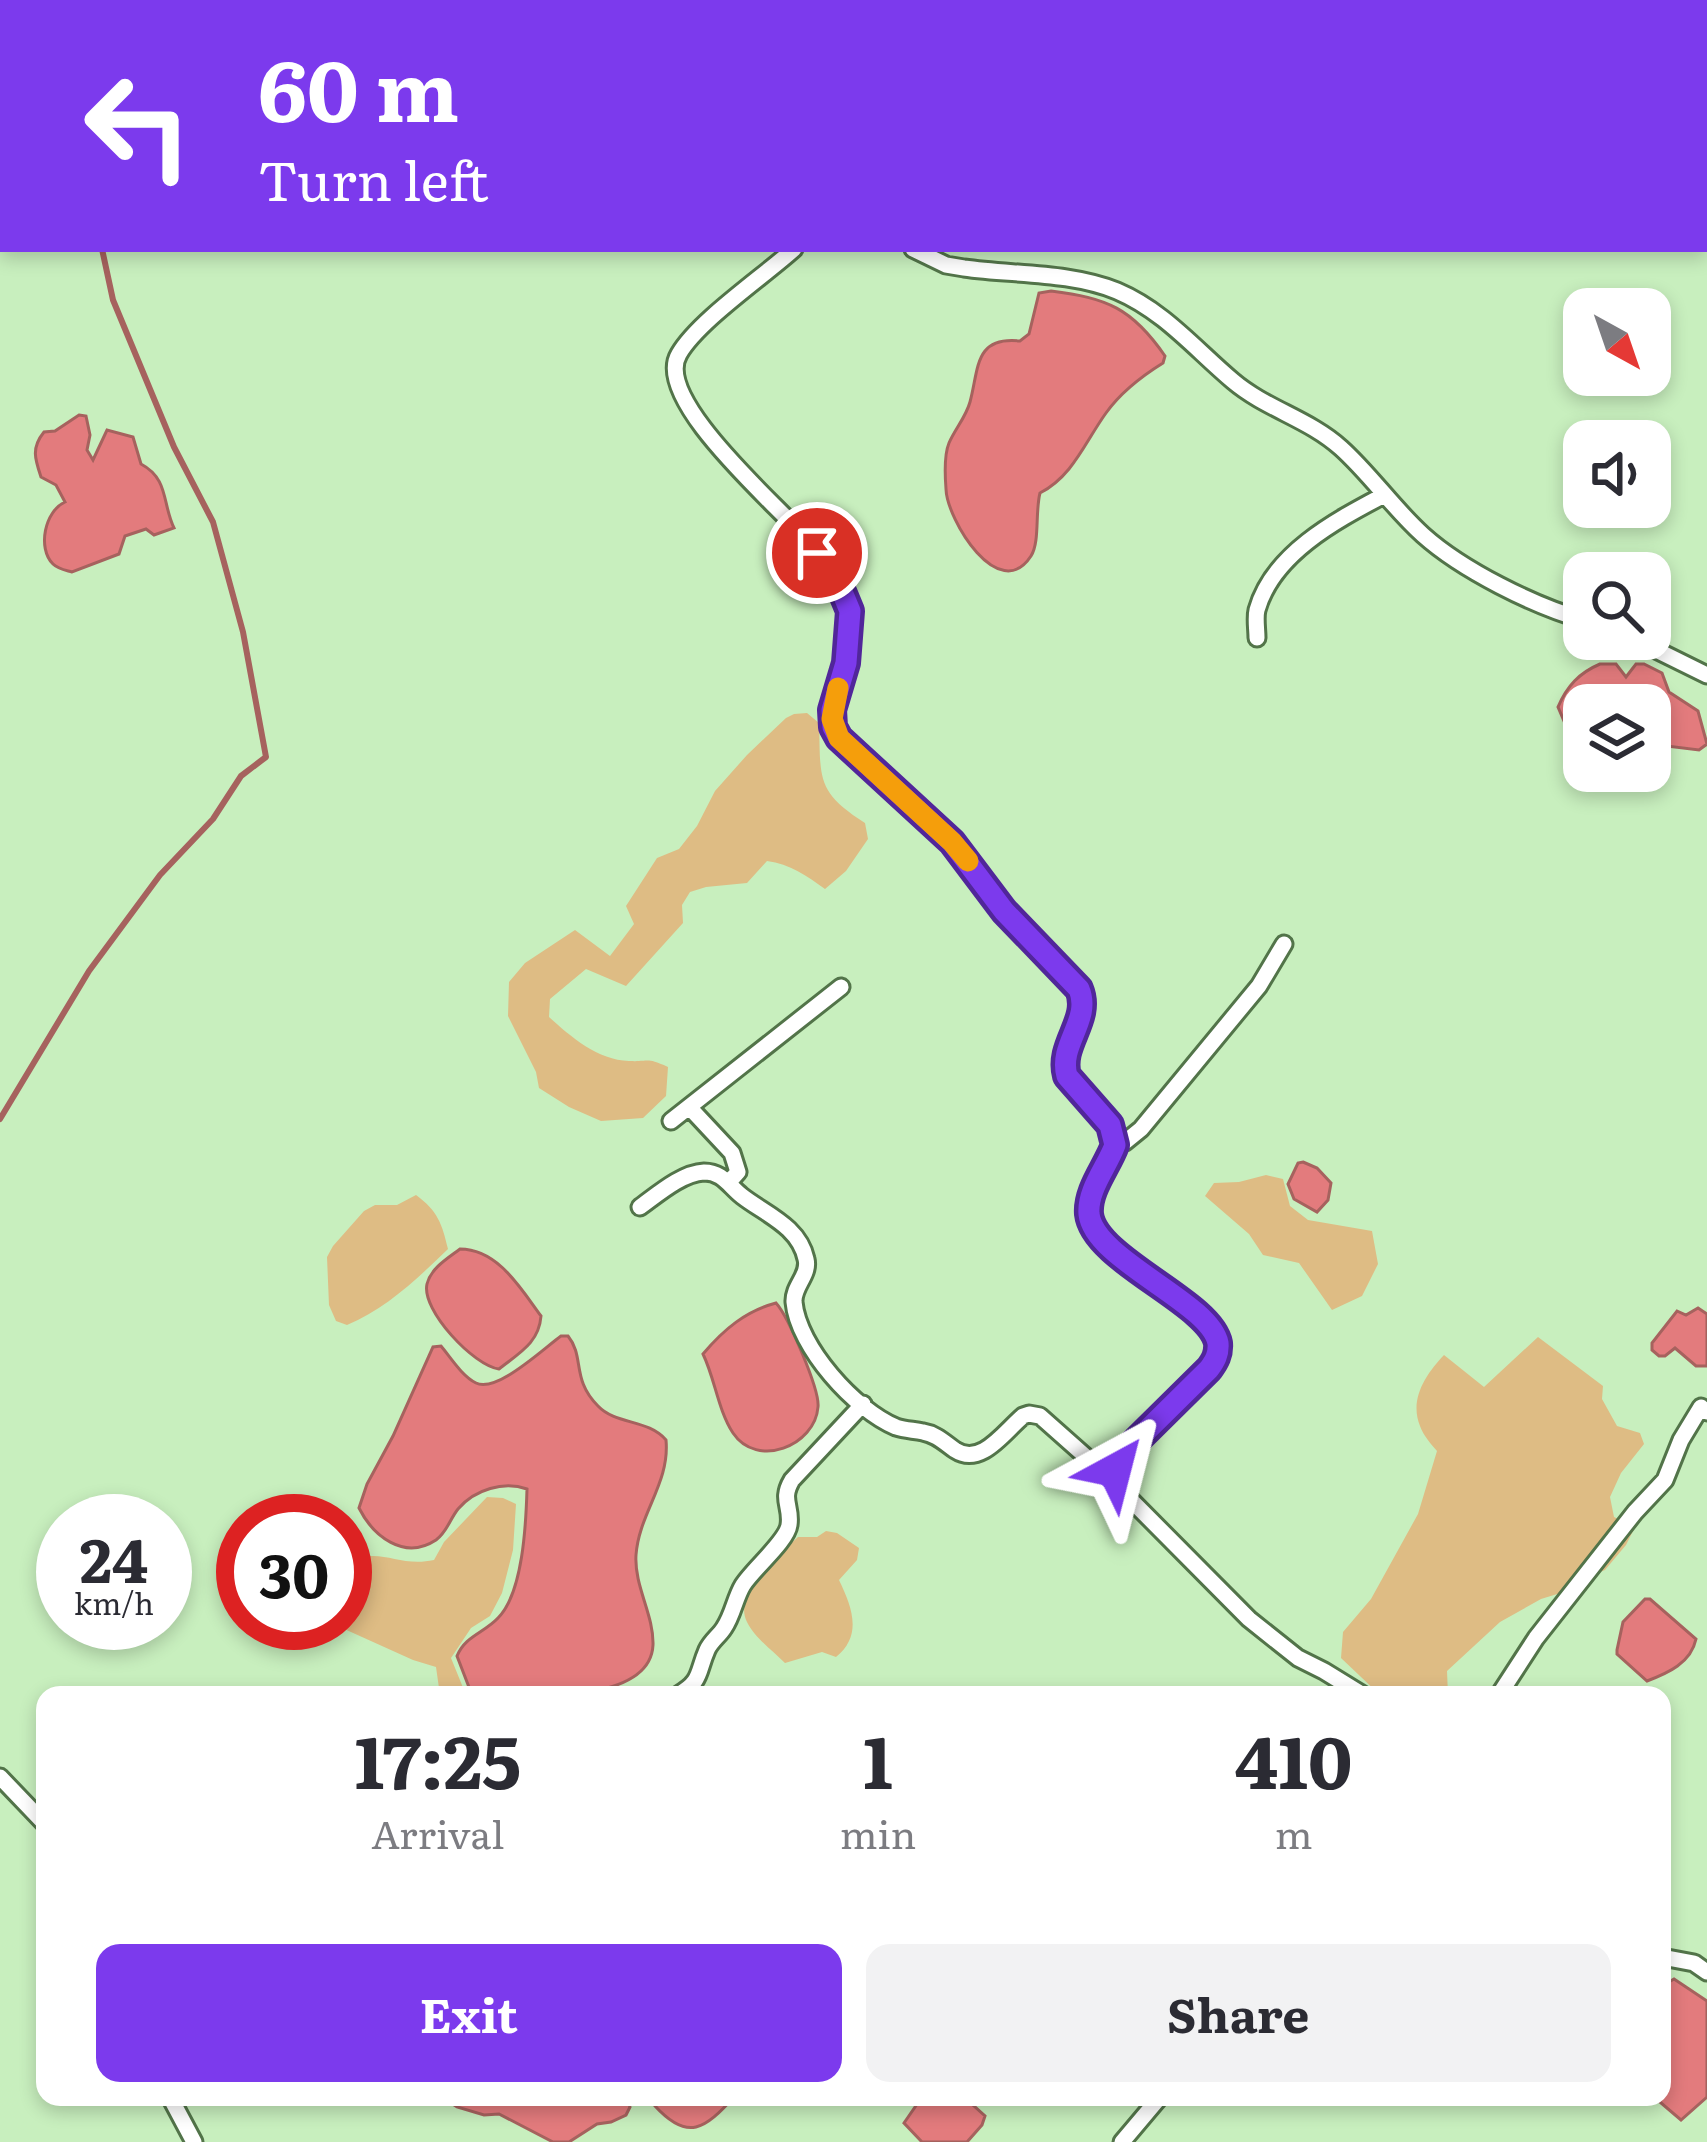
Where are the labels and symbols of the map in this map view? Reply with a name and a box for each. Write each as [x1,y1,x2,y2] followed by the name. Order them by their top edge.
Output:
[1563,288,1671,396] north arrow
[766,502,868,604] pin
[1052,1407,1178,1533] position arrow
[216,1494,372,1650] speed limit sign: 30

